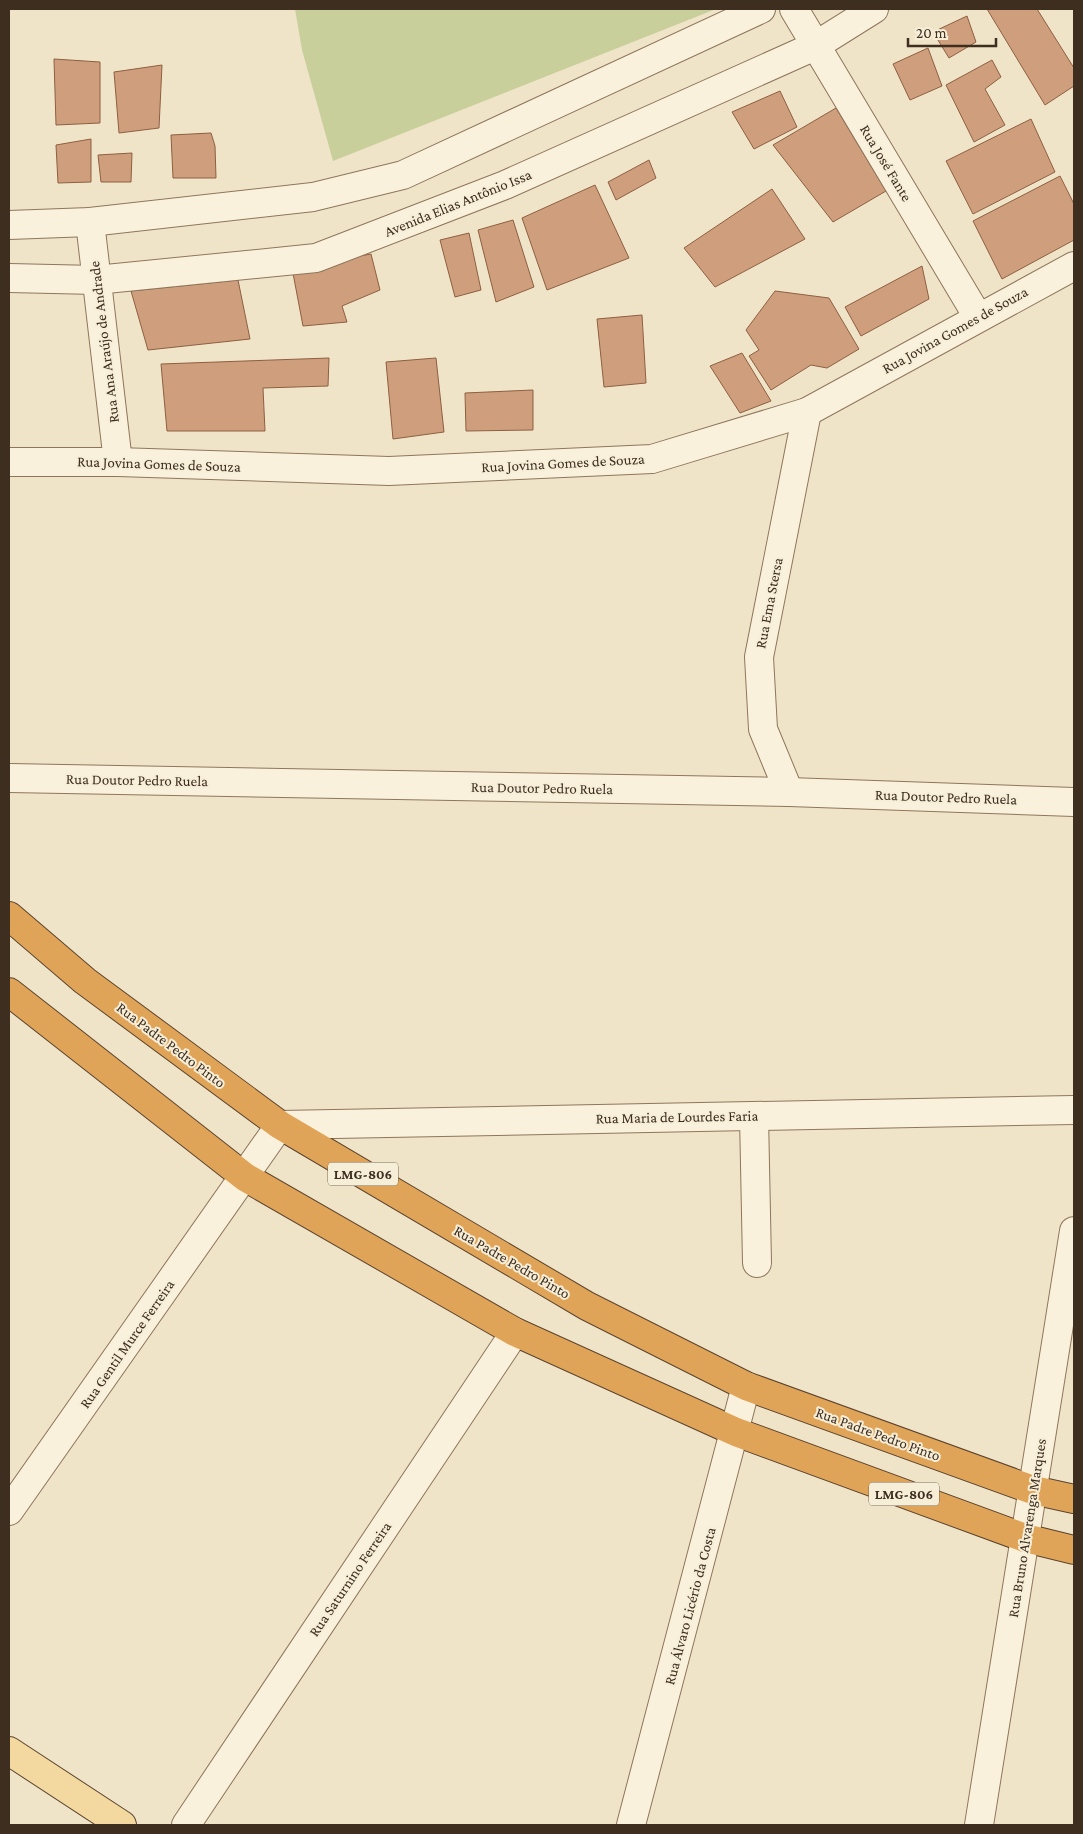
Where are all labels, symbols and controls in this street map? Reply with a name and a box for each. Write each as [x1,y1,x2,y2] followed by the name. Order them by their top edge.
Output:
[908,15,996,47] scale bar
[916,25,947,41] text: 20 m
[856,122,915,205] street label: Rua José Fante
[382,166,534,240] street label: Avenida Elias Antônio Issa
[86,260,123,424] street label: Rua Ana Araújo de Andrade
[880,283,1031,378] street label: Rua Jovina Gomes de Souza
[481,451,645,476] street label: Rua Jovina Gomes de Souza
[77,453,241,476] street label: Rua Jovina Gomes de Souza
[752,556,786,650] street label: Rua Ema Stersa
[66,771,208,789] street label: Rua Doutor Pedro Ruela
[471,779,613,797] street label: Rua Doutor Pedro Ruela
[875,787,1017,807] street label: Rua Doutor Pedro Ruela
[114,999,228,1091] street label: Rua Padre Pedro Pinto
[595,1108,759,1126] street label: Rua Maria de Lourdes Faria
[328,1162,398,1186] road number: LMG-806
[451,1222,573,1302] street label: Rua Padre Pedro Pinto
[77,1277,177,1411] street label: Rua Gentil Murce Ferreira
[814,1404,942,1464] street label: Rua Padre Pedro Pinto
[1005,1437,1050,1619] street label: Rua Bruno Alvarenga Marques
[869,1482,939,1506] road number: LMG-806
[306,1519,394,1639] street label: Rua Saturnino Ferreira
[661,1525,719,1687] street label: Rua Álvaro Licério da Costa

